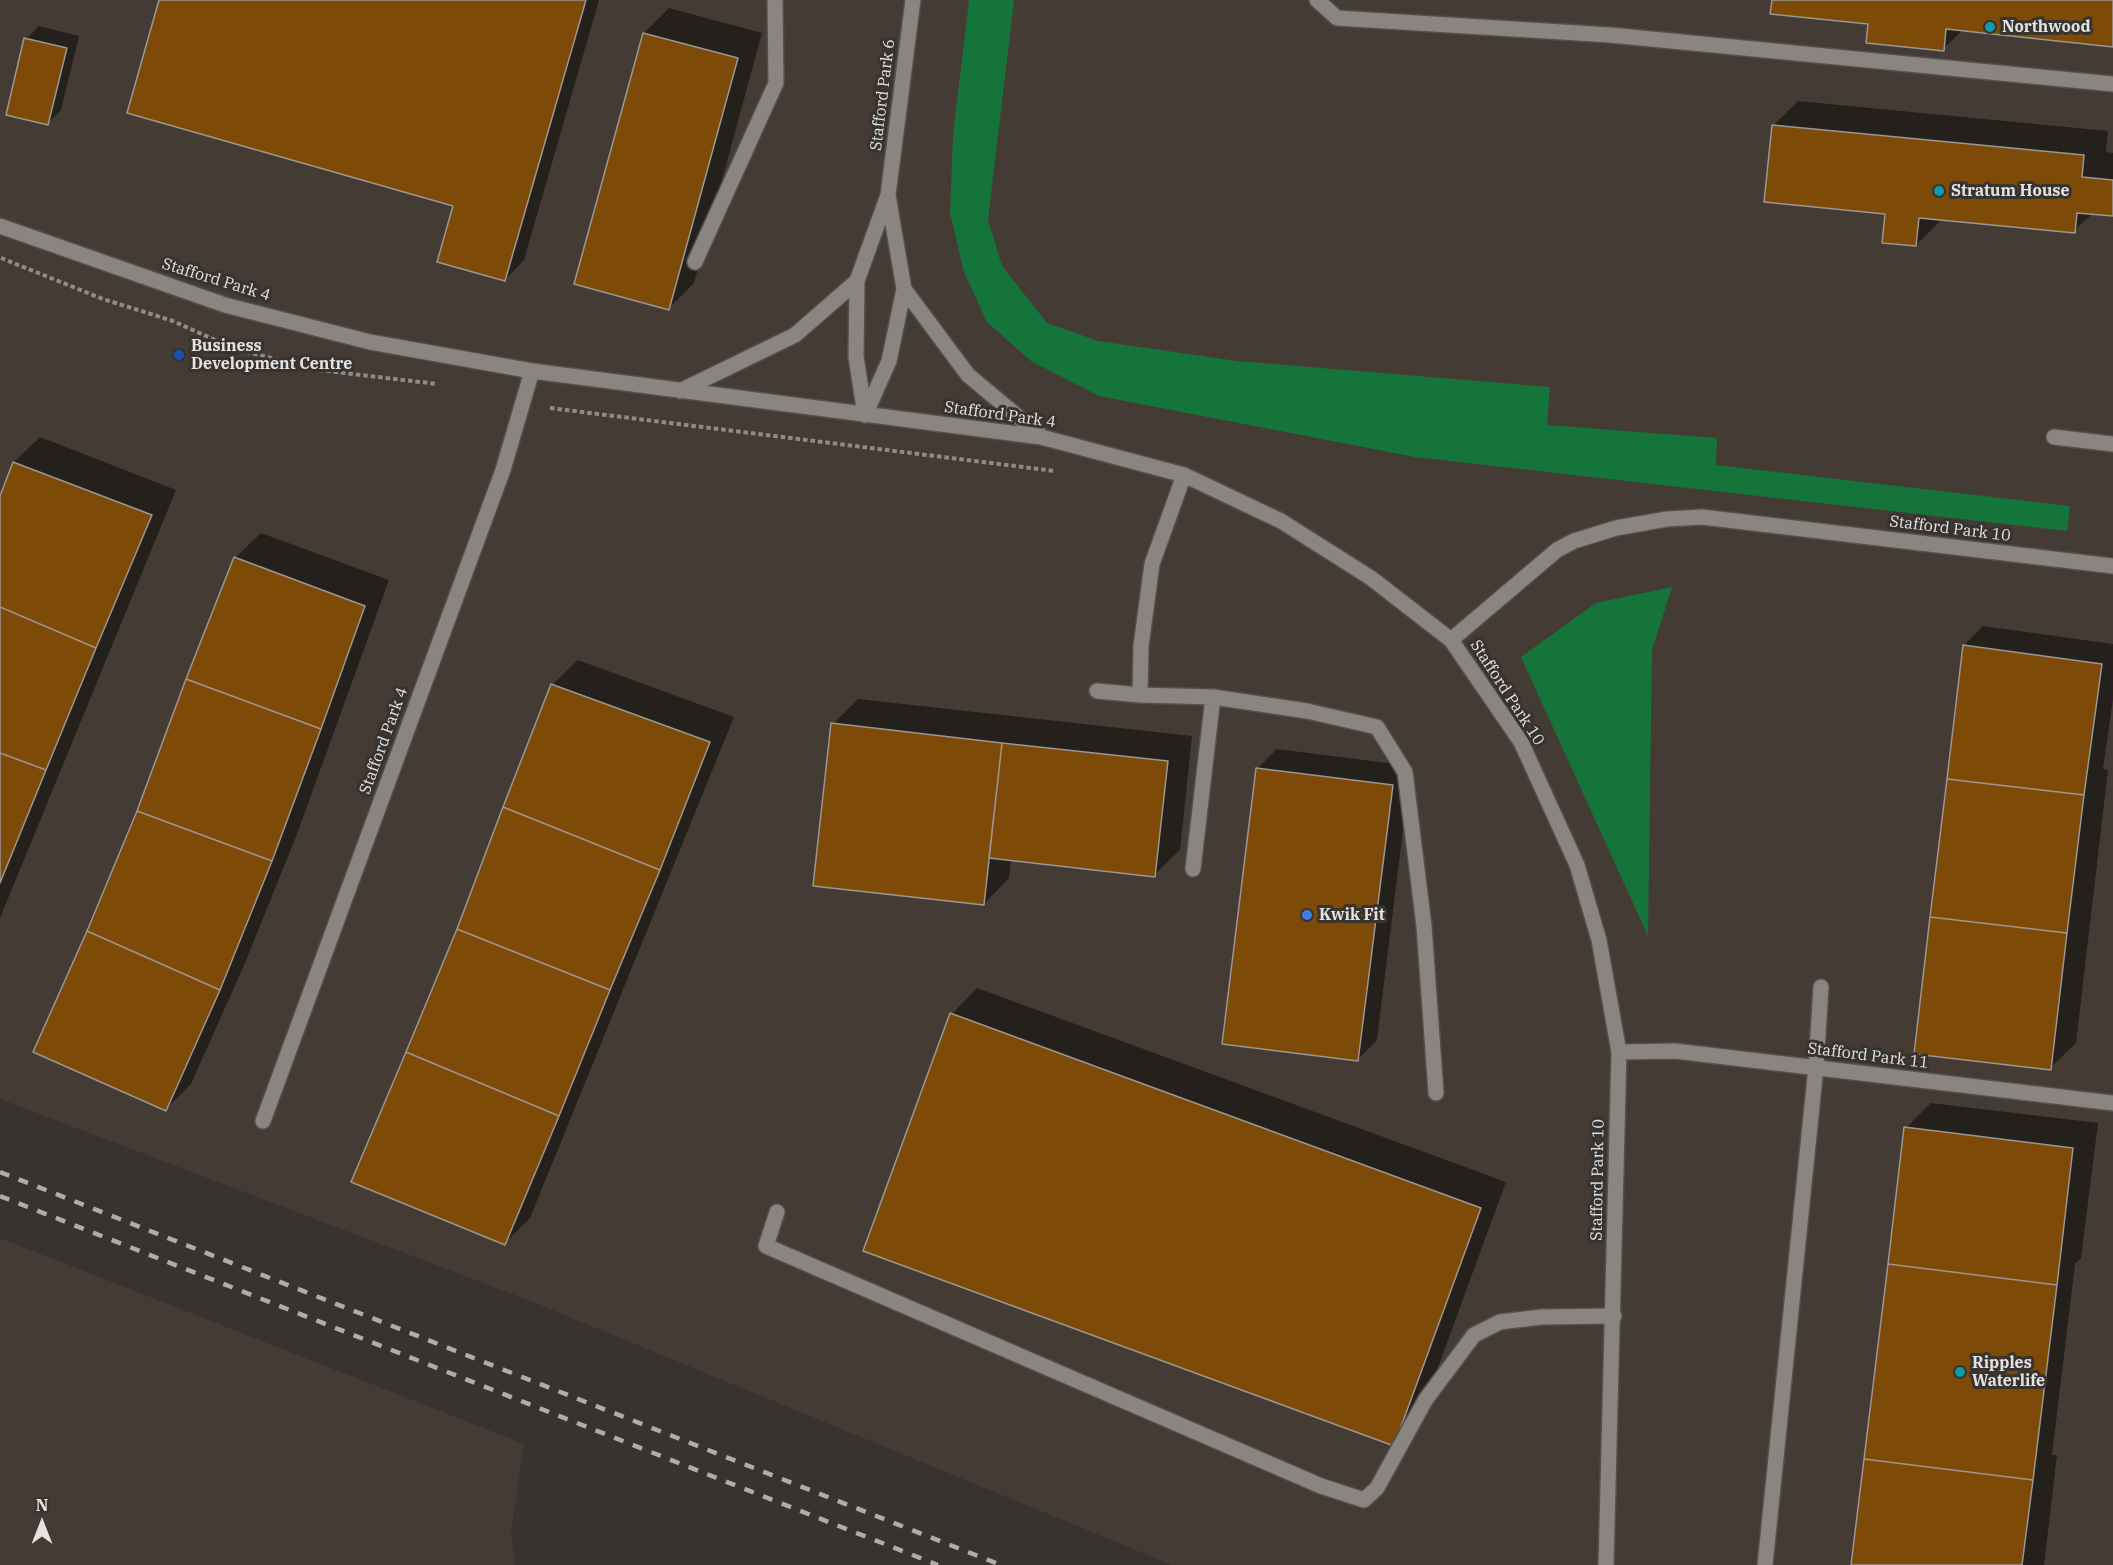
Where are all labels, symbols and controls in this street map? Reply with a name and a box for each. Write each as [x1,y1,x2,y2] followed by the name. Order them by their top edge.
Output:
[2002,17,2091,37] place label: Northwood
[1983,20,1997,34] marker: Northwood
[867,38,899,152] street label: Stafford Park 6
[1951,181,2069,201] place label: Stratum House
[1932,184,1946,198] marker: Stratum House
[159,254,273,306] street label: Stafford Park 4
[191,336,352,374] place label: Business Development Centre
[172,348,186,362] marker: Business Development Centre
[943,398,1057,432] street label: Stafford Park 4
[1888,512,2012,546] street label: Stafford Park 10
[1466,637,1548,749] street label: Stafford Park 10
[356,685,412,797] street label: Stafford Park 4
[1319,905,1385,925] place label: Kwik Fit
[1300,908,1314,922] marker: Kwik Fit
[1806,1039,1930,1073] street label: Stafford Park 11
[1587,1119,1609,1241] street label: Stafford Park 10
[1972,1353,2045,1391] place label: Ripples Waterlife
[1953,1365,1967,1379] marker: Ripples Waterlife
[12,1493,72,1553] north arrow
[36,1495,48,1515] text: N

